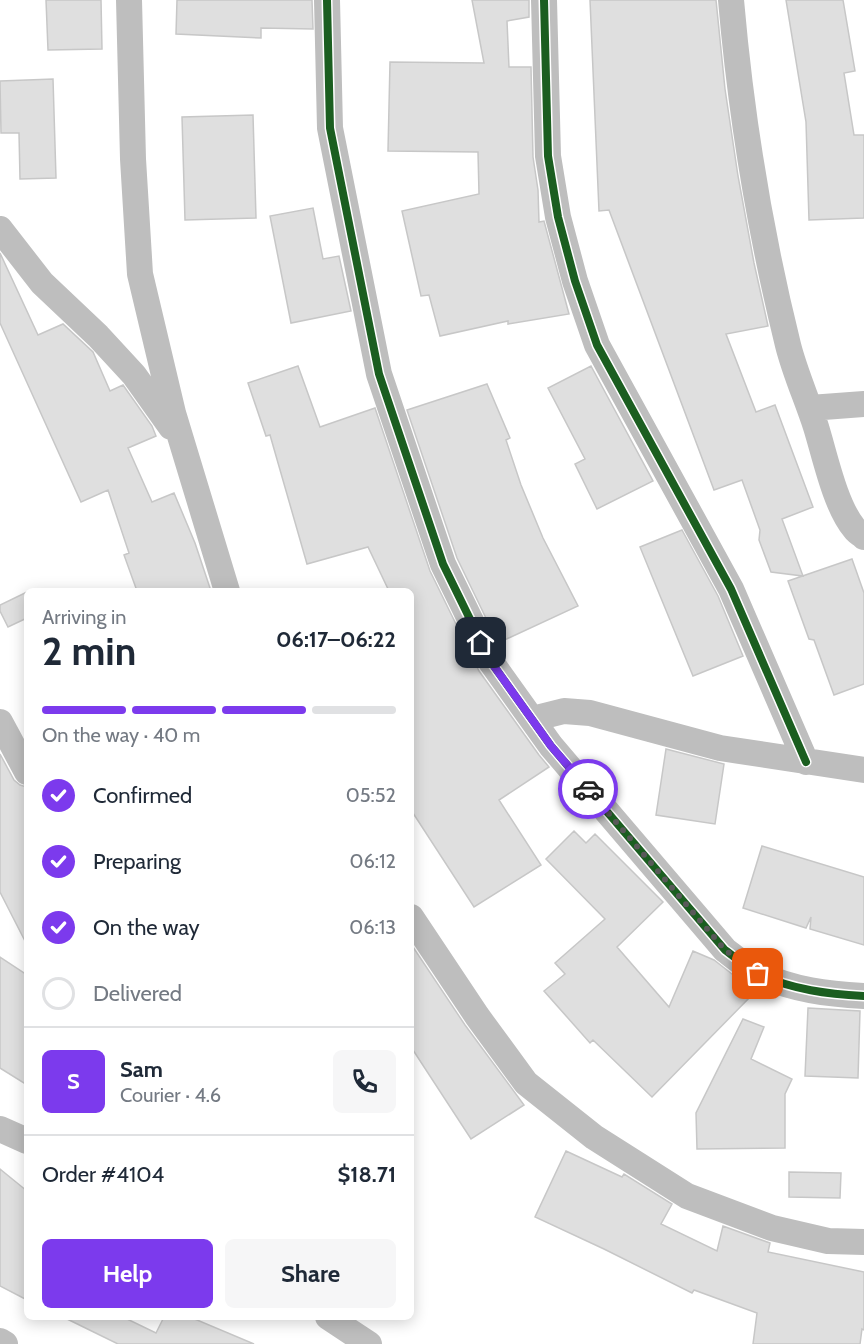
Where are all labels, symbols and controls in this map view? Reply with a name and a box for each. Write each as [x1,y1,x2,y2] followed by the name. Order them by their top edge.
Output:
[42,605,126,629] text: Arriving in
[455,617,506,668] pin
[276,626,396,653] text: 06:17–06:22
[464,626,497,659] icon: home
[42,627,136,675] text: 2 min
[42,723,200,747] text: On the way · 40 m
[558,759,618,819] courier
[572,773,605,806] icon: car
[42,779,75,812] icon: check
[93,782,192,809] text: Confirmed
[346,783,396,807] text: 05:52
[42,845,75,878] icon: check
[93,848,181,875] text: Preparing
[350,849,396,873] text: 06:12
[42,911,75,944] icon: check
[93,914,200,941] text: On the way
[349,915,396,939] text: 06:13
[732,948,783,999] pin
[741,957,774,990] icon: bag
[93,980,182,1007] text: Delivered
[333,1050,396,1113] button: phone
[120,1056,163,1083] text: Sam
[67,1068,80,1095] text: S
[120,1083,221,1107] text: Courier · 4.6
[42,1161,164,1188] text: Order #4104
[338,1161,396,1188] text: $18.71
[42,1239,213,1308] button: Help
[225,1239,396,1308] button: Share

